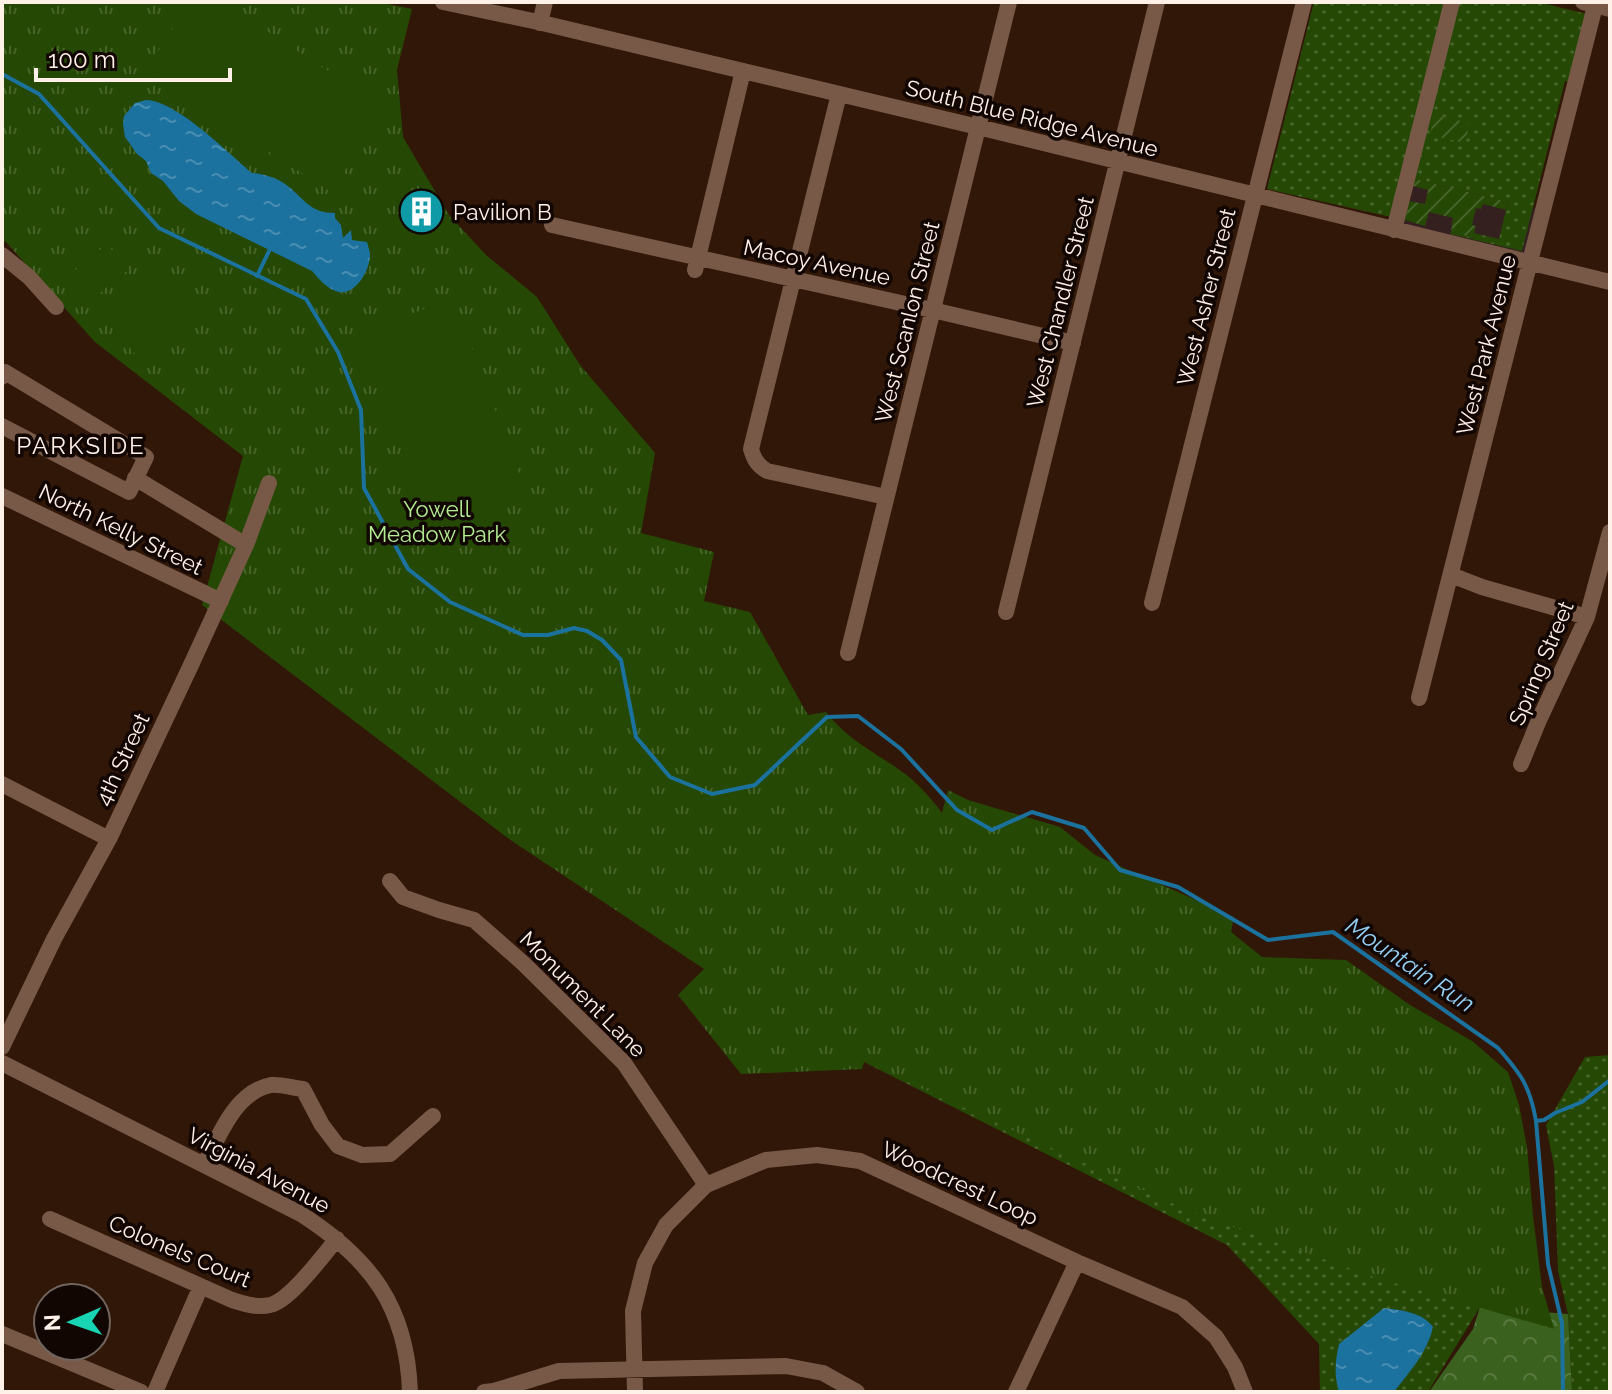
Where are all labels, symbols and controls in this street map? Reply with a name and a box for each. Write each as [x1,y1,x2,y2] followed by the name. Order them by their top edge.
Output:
[36,32,230,82] scale bar
[48,45,116,74] text: 100 m
[903,74,1161,162] street label: South Blue Ridge Avenue
[398,188,446,236] building icon: Pavilion B
[1021,193,1099,411] street label: West Chandler Street
[453,199,552,225] place label: Pavilion B
[1171,205,1241,389] street label: West Asher Street
[869,218,945,425] street label: West Scanlon Street
[741,234,893,290] street label: Macoy Avenue
[1451,252,1521,438] street label: West Park Avenue
[16,431,146,460] district label: PARKSIDE
[35,478,208,580] street label: North Kelly Street
[368,496,506,547] park label: Yowell Meadow Park
[1503,596,1579,729] street label: Spring Street
[89,708,155,809] street label: 4th Street
[1340,911,1480,1018] water label: Mountain Run
[515,926,651,1062] street label: Monument Lane
[183,1122,335,1218] street label: Virginia Avenue
[878,1135,1042,1231] street label: Woodcrest Loop
[105,1209,255,1293] street label: Colonels Court
[32,1282,112,1362] north arrow
[39,1314,65,1332] text: N

